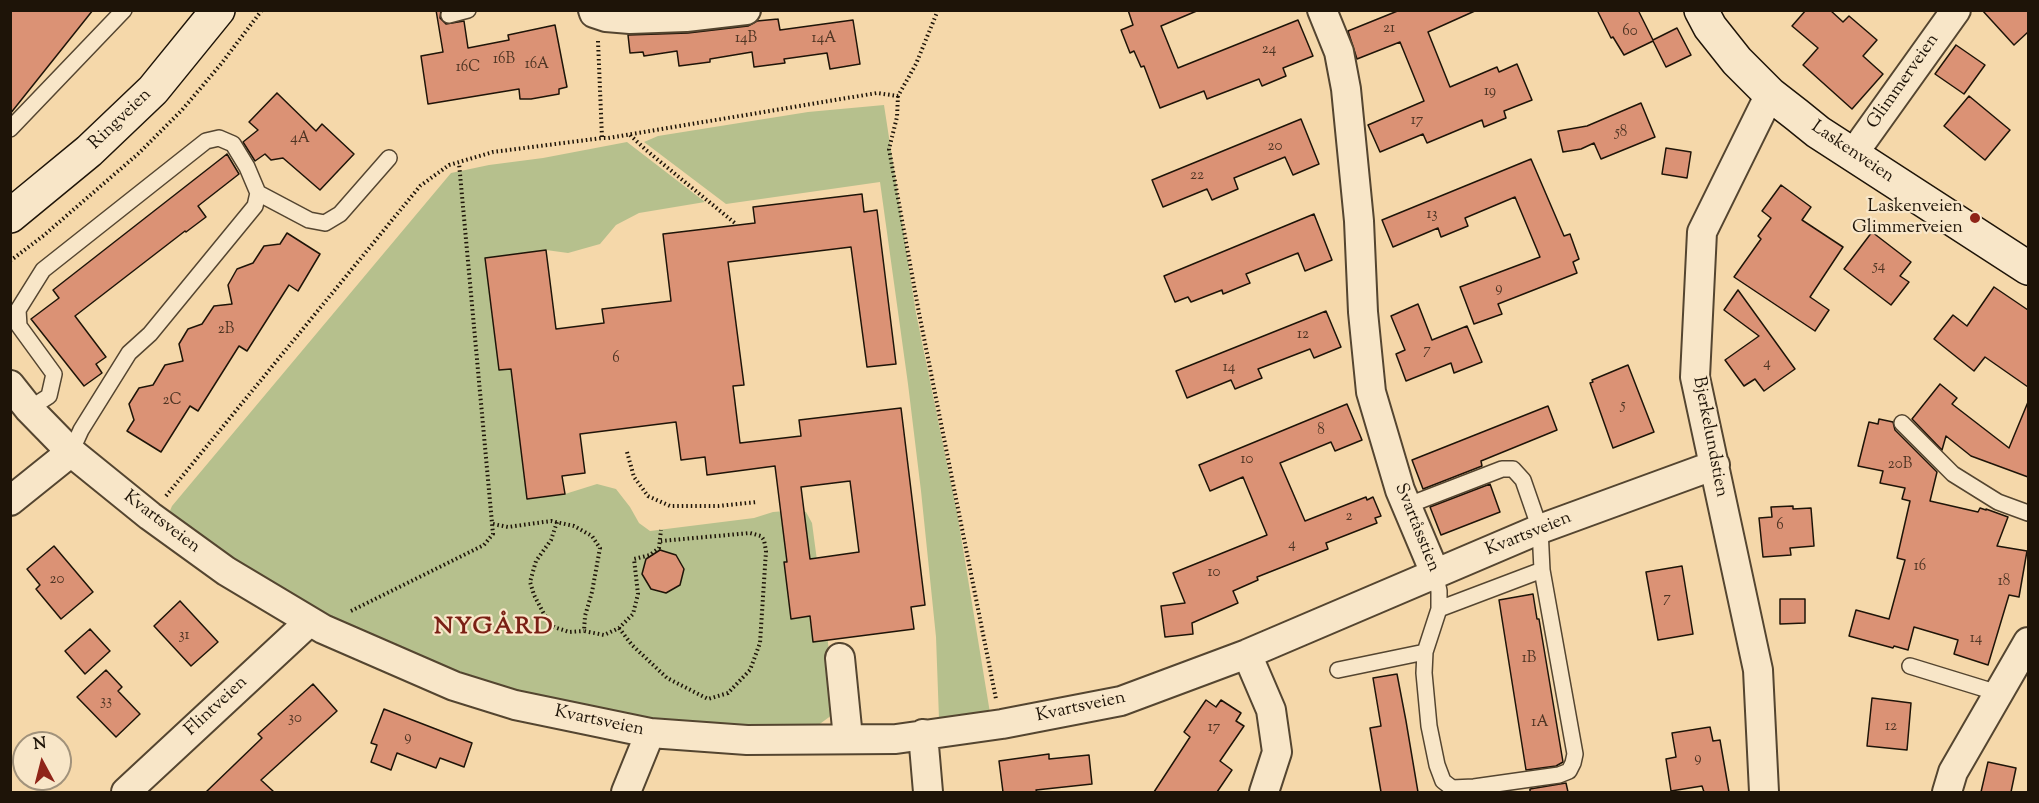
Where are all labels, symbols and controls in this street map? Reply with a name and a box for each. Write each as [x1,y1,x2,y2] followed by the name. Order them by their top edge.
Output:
[1383,20,1395,38] house number: 21
[1622,23,1638,41] house number: 60
[735,30,757,48] house number: 14B
[812,30,836,48] house number: 14A
[1863,30,1945,134] street label: Glimmerveien
[1262,41,1276,59] house number: 24
[493,51,515,69] house number: 16B
[525,56,549,74] house number: 16A
[456,59,480,77] house number: 16C
[1484,83,1496,101] house number: 19
[85,85,157,155] street label: Ringveien
[1411,112,1423,130] house number: 17
[1806,117,1898,189] street label: Laskenveien
[1615,124,1627,142] house number: 58
[290,130,310,148] house number: 4A
[1268,138,1282,156] house number: 20
[1190,167,1204,185] house number: 22
[1852,197,1963,240] place label: Laskenveien Glimmerveien
[1426,206,1438,224] house number: 13
[1968,211,1982,225] marker: Laskenveien Glimmerveien
[1873,258,1885,276] house number: 54
[1495,280,1503,298] house number: 9
[218,321,234,339] house number: 2B
[1297,326,1309,344] house number: 12
[1423,342,1431,360] house number: 7
[612,350,620,368] house number: 6
[1763,355,1771,373] house number: 4
[1223,359,1235,377] house number: 14
[1687,375,1731,499] street label: Bjerkelundstien
[162,392,182,410] house number: 2C
[1620,397,1626,415] house number: 5
[1317,422,1325,440] house number: 8
[1241,451,1253,469] house number: 10
[1888,456,1912,474] house number: 20B
[1388,480,1444,576] street label: Svartåsstien
[118,487,204,559] street label: Kvartsveien
[1345,508,1353,526] house number: 2
[1483,508,1575,562] street label: Kvartsveien
[1776,517,1784,535] house number: 6
[1288,536,1296,554] house number: 4
[1914,558,1926,576] house number: 16
[1208,564,1220,582] house number: 10
[50,571,64,589] house number: 20
[1998,573,2010,591] house number: 18
[1663,590,1671,608] house number: 7
[434,615,554,643] district label: NYGÅRD
[178,627,190,645] house number: 31
[1970,630,1982,648] house number: 14
[1522,650,1536,668] house number: 1B
[181,672,253,742] street label: Flintveien
[1034,688,1128,728] street label: Kvartsveien
[100,693,112,711] house number: 33
[552,702,646,742] street label: Kvartsveien
[288,710,302,728] house number: 30
[1531,714,1549,732] house number: 1A
[1885,718,1897,736] house number: 12
[1208,719,1220,737] house number: 17
[404,729,412,747] house number: 9
[12,731,72,791] north arrow
[32,732,48,757] text: N
[1694,750,1702,768] house number: 9

